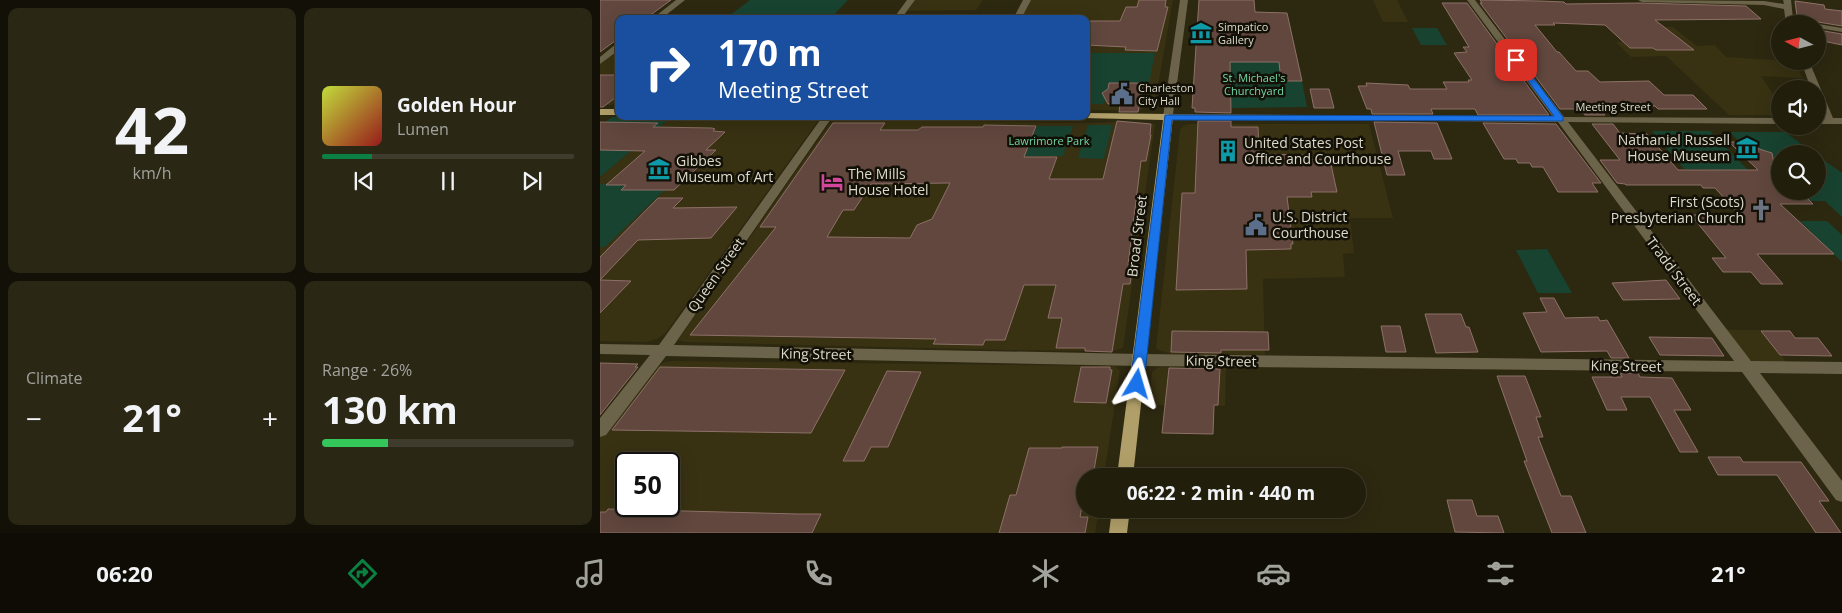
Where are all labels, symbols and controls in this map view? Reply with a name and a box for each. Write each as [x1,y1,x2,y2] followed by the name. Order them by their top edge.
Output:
[1771,15,1826,70] north arrow
[1771,15,1826,200] map controls
[1218,19,1269,47] place label: Simpatico Gallery
[1188,20,1214,46] museum icon: Simpatico Gallery
[718,29,822,76] text: 170 m
[635,35,700,100] icon: right
[1495,39,1537,81] pin
[1502,46,1530,74] icon: arrive
[1222,70,1286,98] park label: St. Michael's Churchyard
[718,74,869,104] text: Meeting Street
[1138,80,1194,108] place label: Charleston City Hall
[1771,80,1826,135] button: sound
[1109,81,1135,107] public building icon: Charleston City Hall
[115,85,189,173] text: 42
[397,92,516,118] text: Golden Hour
[1575,99,1651,114] street label: Meeting Street
[397,118,449,140] text: Lumen
[1618,130,1730,165] place label: Nathaniel Russell House Museum
[1009,133,1090,148] park label: Lawrimore Park
[1244,133,1391,168] place label: United States Post Office and Courthouse
[1734,135,1760,161] museum icon: Nathaniel Russell House Museum
[1215,138,1241,164] building icon: United States Post Office and Courthouse
[1771,145,1826,200] button: search
[676,151,773,186] place label: Gibbes Museum of Art
[646,156,672,182] museum icon: Gibbes Museum of Art
[133,162,171,184] text: km/h
[848,164,929,199] place label: The Mills House Hotel
[350,167,378,195] icon: previous
[434,167,462,195] icon: pause
[518,167,546,195] icon: next
[819,169,845,195] hotel icon: The Mills House Hotel
[1611,192,1744,227] place label: First (Scots) Presbyterian Church
[1122,194,1151,278] street label: Broad Street
[1748,197,1774,223] church icon: First (Scots) Presbyterian Church
[1272,207,1349,242] place label: U.S. District Courthouse
[1243,212,1269,238] public building icon: U.S. District Courthouse
[1642,233,1706,309] street label: Tradd Street
[683,234,748,316] street label: Queen Street
[780,343,852,364] street label: King Street
[1185,350,1257,371] street label: King Street
[1590,355,1662,376] street label: King Street
[1110,357,1162,409] position arrow
[322,359,412,381] text: Range · 26%
[26,367,83,389] text: Climate
[322,383,458,435] text: 130 km
[122,391,182,443] text: 21°
[26,399,42,437] text: −
[262,399,278,437] text: +
[615,452,680,517] speed limit sign: 50
[1127,480,1315,506] text: 06:22 · 2 min · 440 m
[345,556,380,591] icon: directions
[573,556,608,591] icon: music
[801,556,836,591] icon: phone
[1028,556,1063,591] icon: climate
[1256,556,1291,591] icon: car
[1483,556,1518,591] icon: filters
[96,558,153,588] text: 06:20
[1711,558,1746,588] text: 21°

